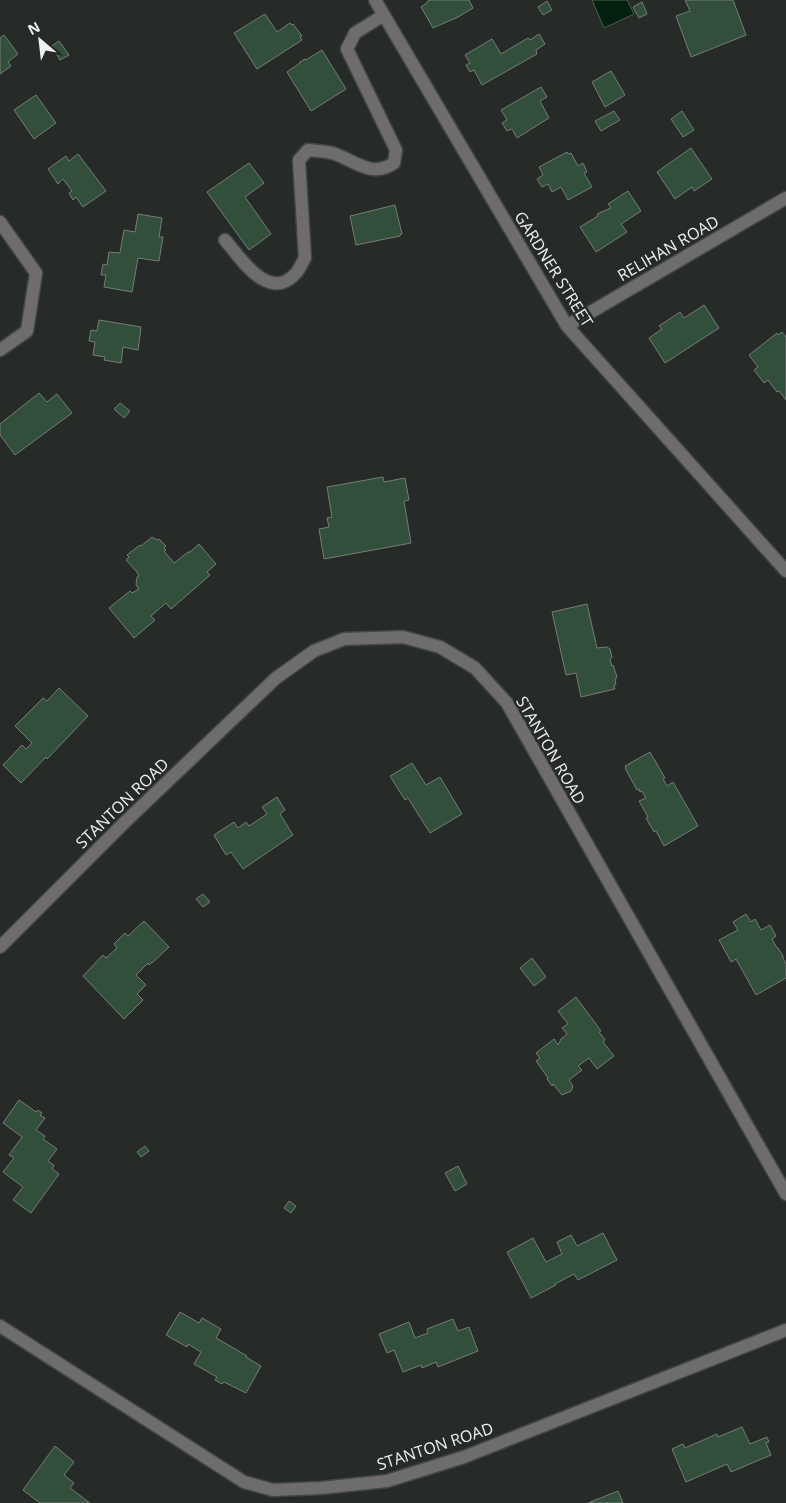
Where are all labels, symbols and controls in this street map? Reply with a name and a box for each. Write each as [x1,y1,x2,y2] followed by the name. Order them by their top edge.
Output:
[15,15,65,65] north arrow
[24,17,43,39] text: N
[510,207,598,331] street label: GARDNER STREET
[613,210,723,286] street label: RELIHAN ROAD
[511,692,591,808] street label: STANTON ROAD
[71,753,173,853] street label: STANTON ROAD
[374,1417,496,1475] street label: STANTON ROAD

